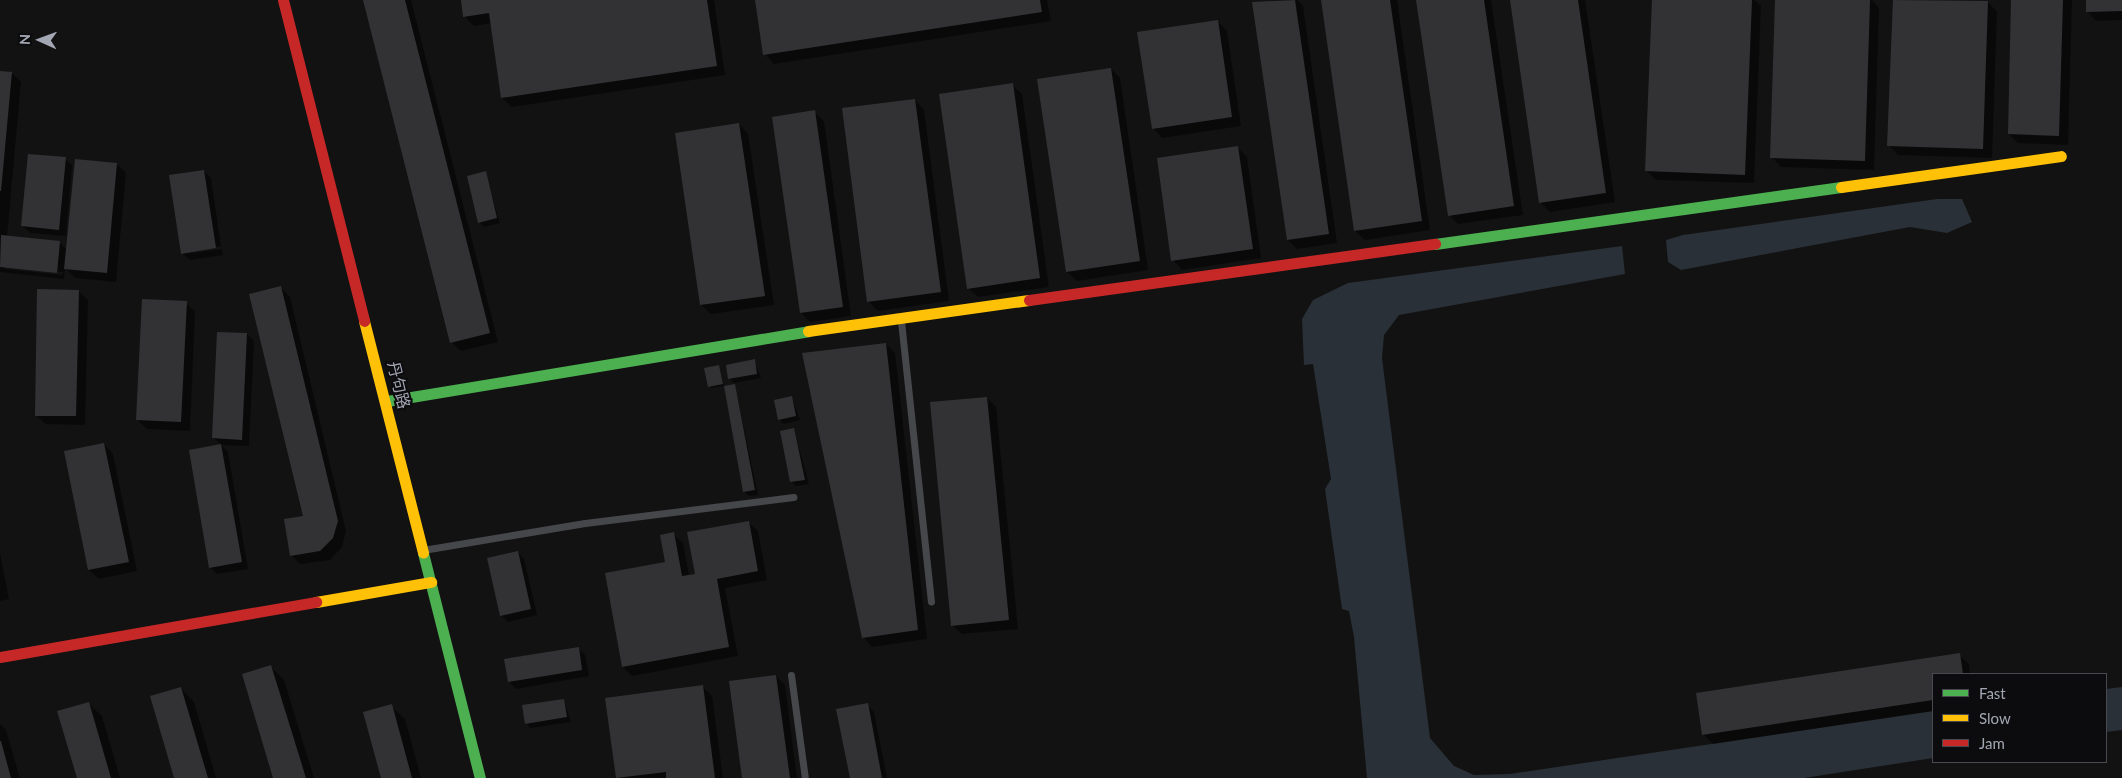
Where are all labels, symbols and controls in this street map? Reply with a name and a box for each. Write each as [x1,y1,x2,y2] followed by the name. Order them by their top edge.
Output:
[15,15,65,65] north arrow
[16,34,33,45] text: N
[384,359,414,411] street label: 丹句路
[1932,673,2107,763] legend
[1979,684,2006,702] text: Fast
[1979,709,2011,727] text: Slow
[1979,734,2005,752] text: Jam

